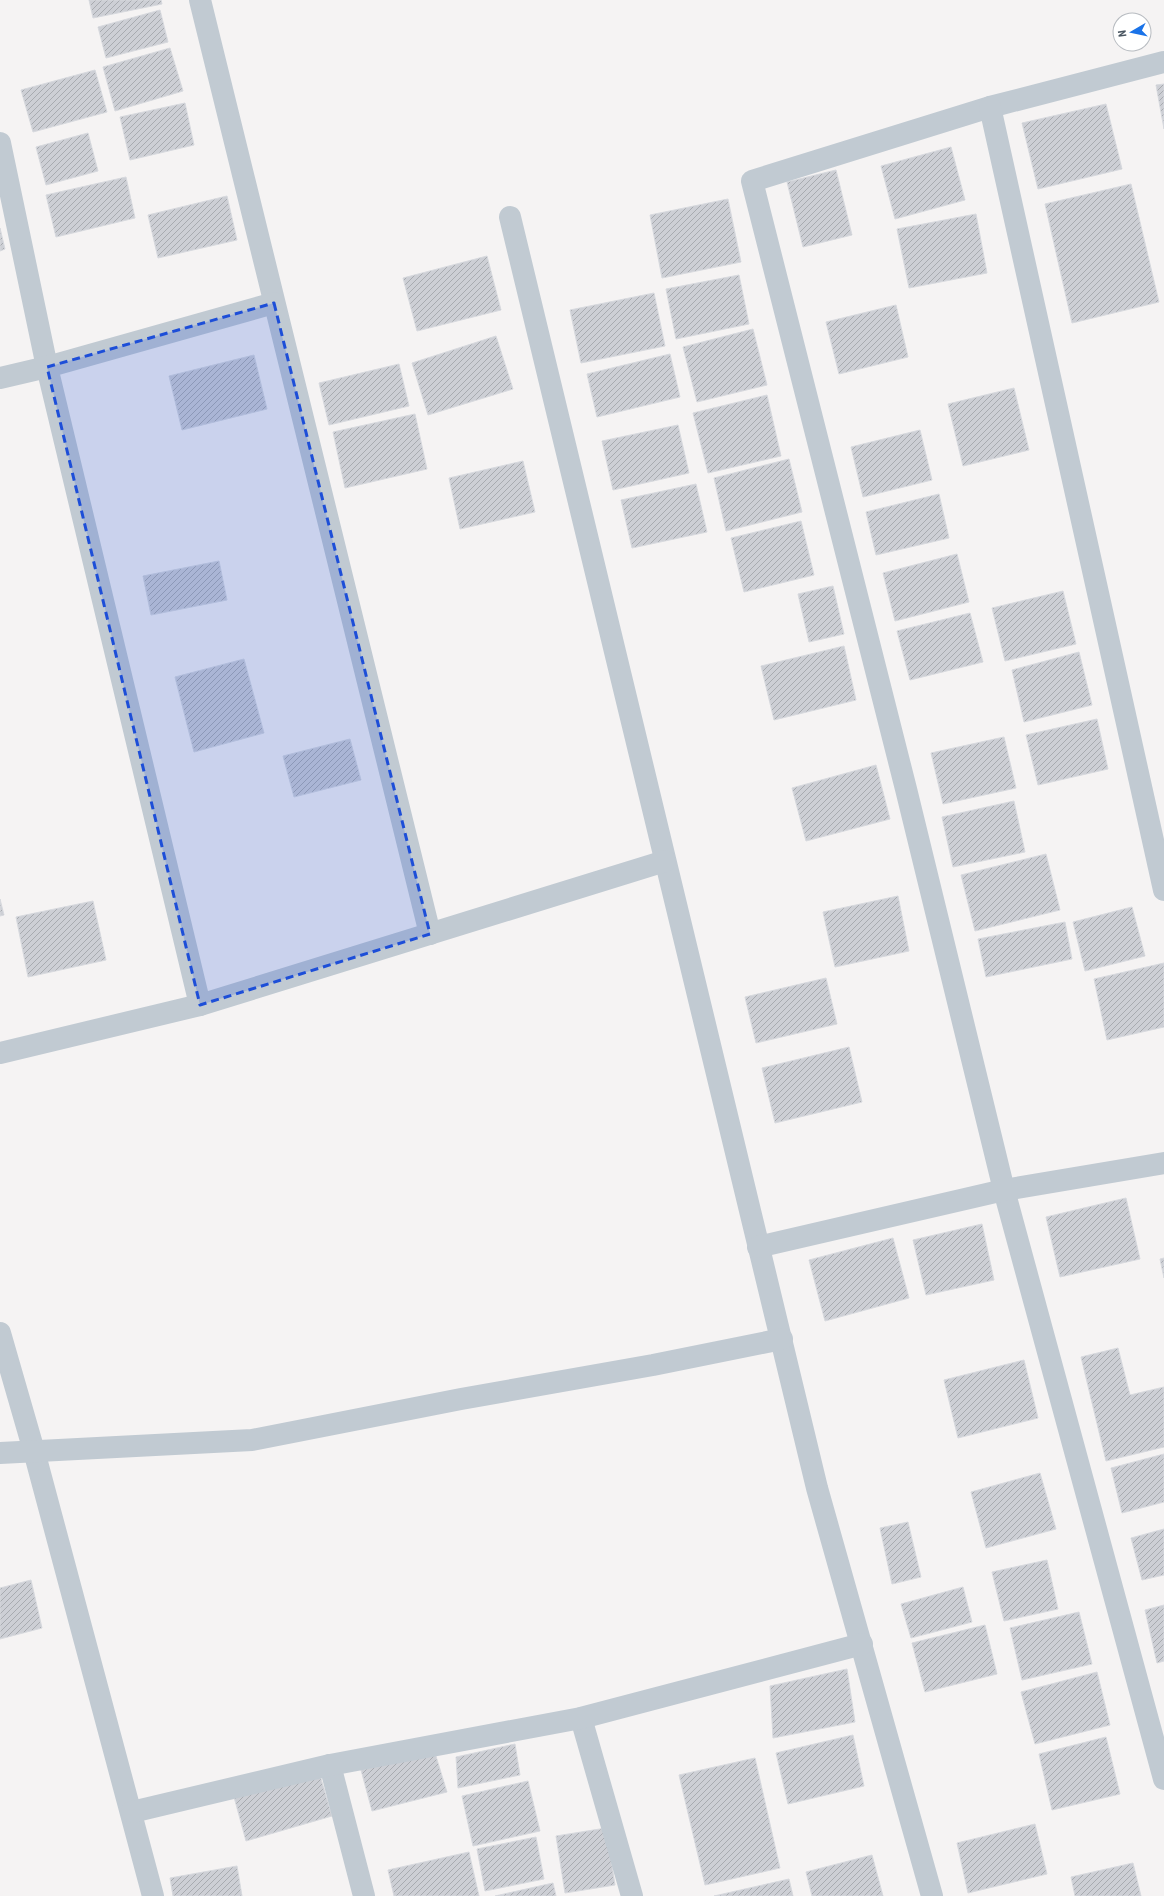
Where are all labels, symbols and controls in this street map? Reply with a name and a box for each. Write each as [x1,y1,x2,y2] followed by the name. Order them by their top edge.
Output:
[1112,12,1152,52] north arrow
[1116,29,1130,38] text: N

